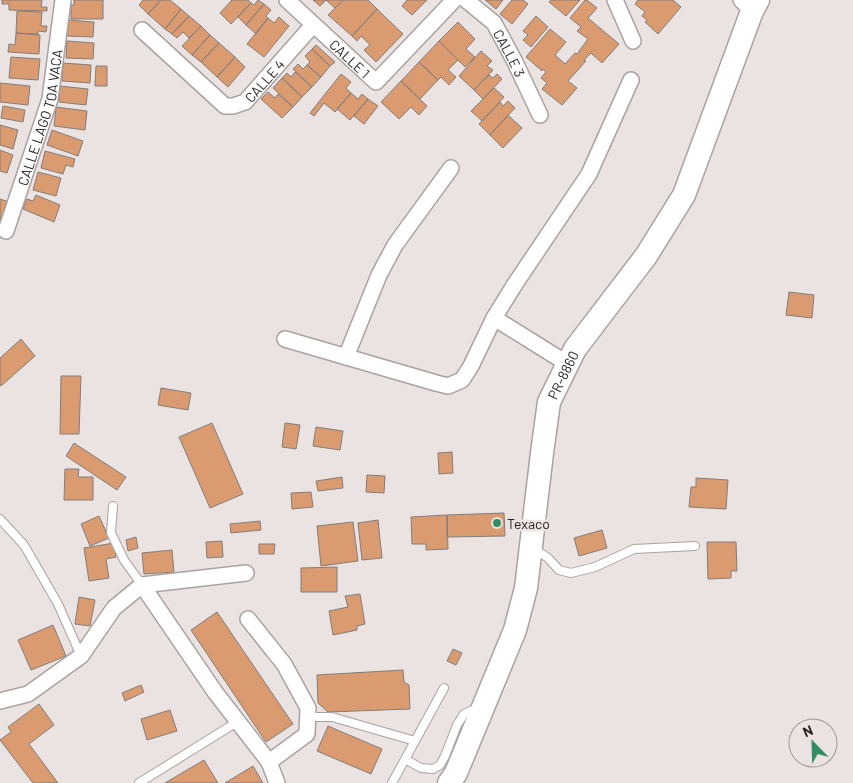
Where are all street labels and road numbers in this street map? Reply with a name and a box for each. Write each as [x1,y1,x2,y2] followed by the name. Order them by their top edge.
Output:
[490,26,529,79] street label: CALLE 3
[326,35,374,81] street label: CALLE 1
[13,48,65,188] street label: CALLE LAGO TOA VACA
[241,55,288,105] street label: CALLE 4
[543,348,581,402] street label: PR-8860

